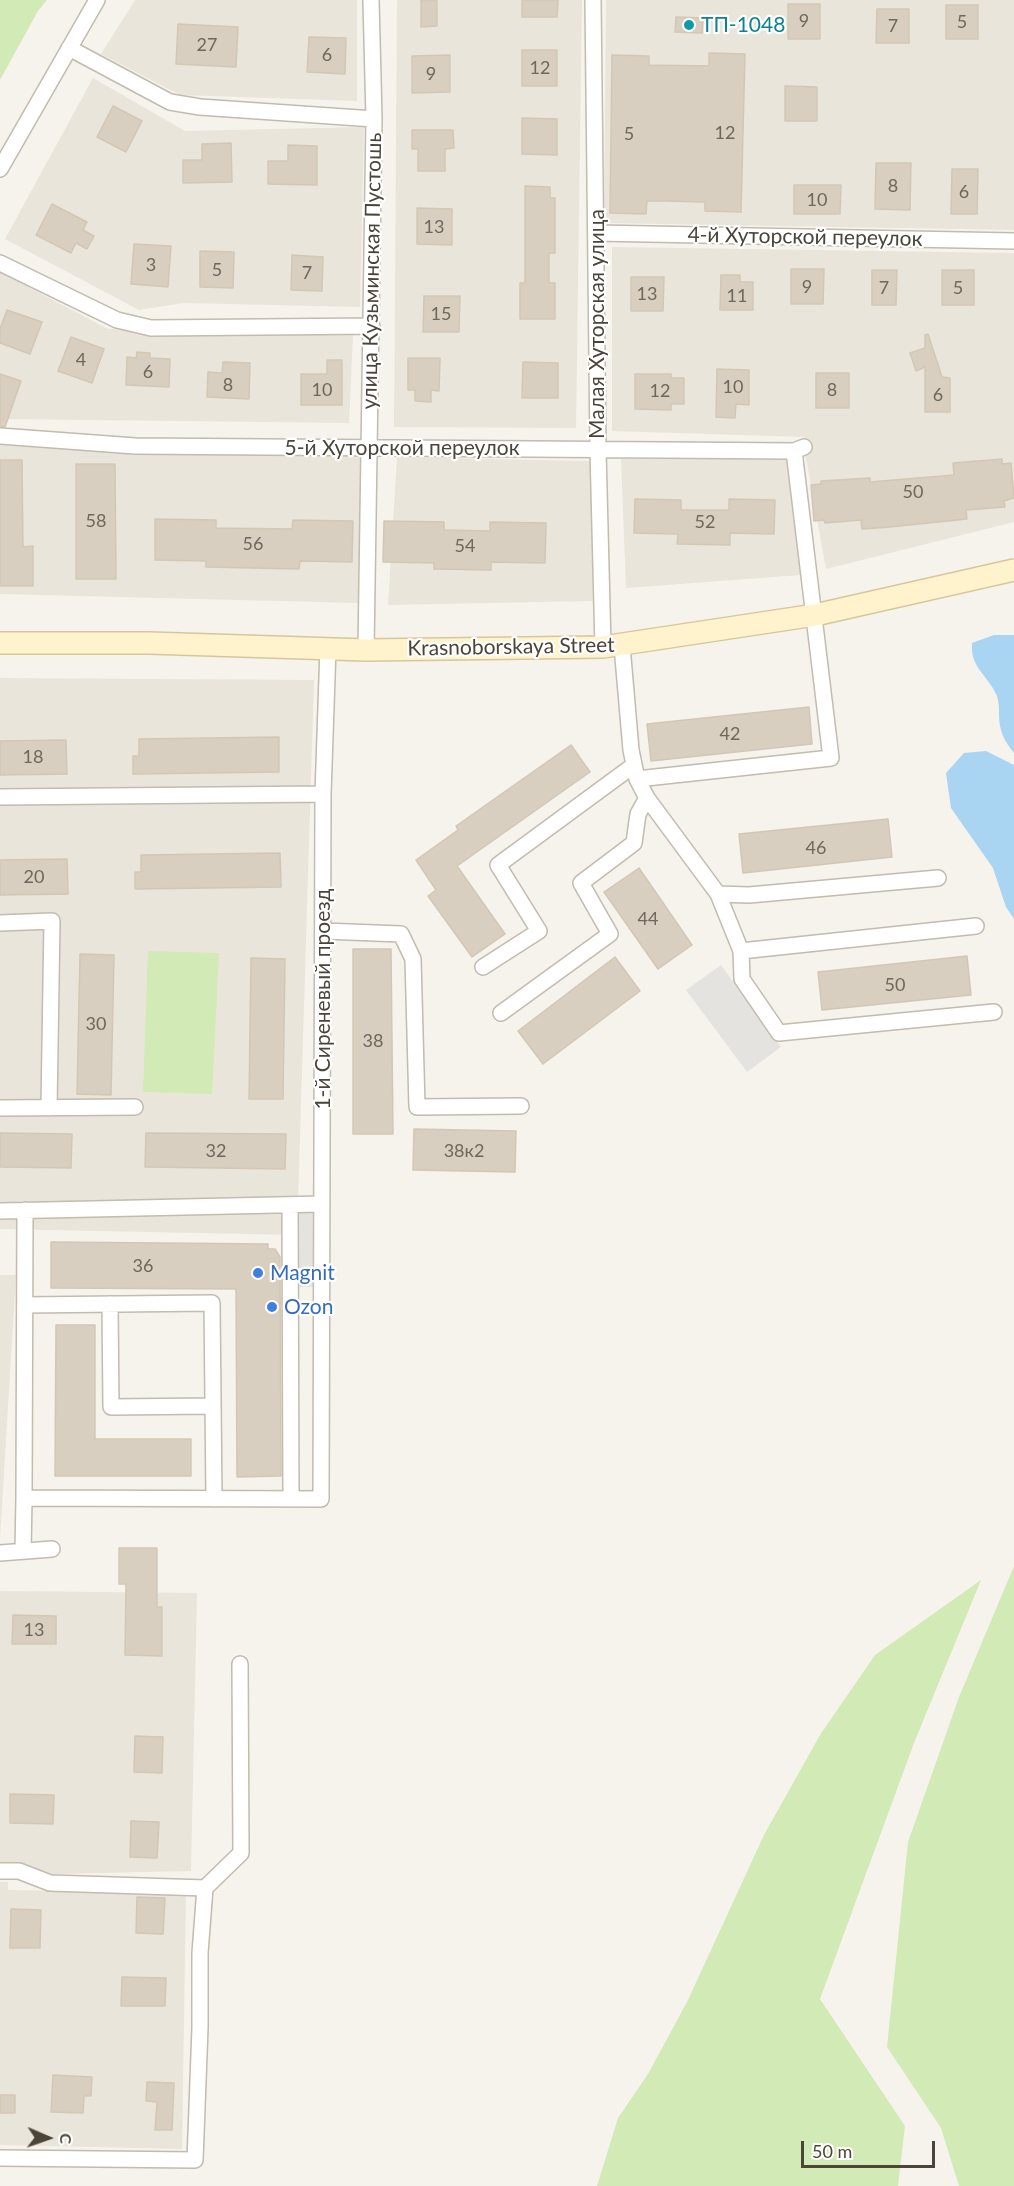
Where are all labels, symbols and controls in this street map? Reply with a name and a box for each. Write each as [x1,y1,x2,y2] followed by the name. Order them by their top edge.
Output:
[799,10,809,32] house number: 9
[957,11,967,33] house number: 5
[701,12,785,38] place label: ТП-1048
[888,15,898,37] house number: 7
[682,18,696,32] marker: ТП-1048
[197,34,217,56] house number: 27
[322,44,332,66] house number: 6
[530,57,550,79] house number: 12
[426,63,436,85] house number: 9
[715,122,735,144] house number: 12
[624,123,634,145] house number: 5
[357,132,387,410] street label: улица Кузьминская Пустошь
[888,175,898,197] house number: 8
[959,181,969,203] house number: 6
[807,189,827,211] house number: 10
[584,209,610,439] street label: Малая Хуторская улица
[424,216,444,238] house number: 13
[687,222,923,252] street label: 4-й Хуторской переулок
[146,254,156,276] house number: 3
[212,259,222,281] house number: 5
[302,262,312,284] house number: 7
[802,276,812,298] house number: 9
[879,277,889,299] house number: 7
[953,277,963,299] house number: 5
[637,283,657,305] house number: 13
[727,285,747,307] house number: 11
[431,303,451,325] house number: 15
[76,349,86,371] house number: 4
[143,361,153,383] house number: 6
[223,374,233,396] house number: 8
[723,376,743,398] house number: 10
[312,379,332,401] house number: 10
[827,379,837,401] house number: 8
[650,380,670,402] house number: 12
[933,384,943,406] house number: 6
[284,435,520,461] street label: 5-й Хуторской переулок
[903,481,923,503] house number: 50
[86,510,106,532] house number: 58
[695,511,715,533] house number: 52
[243,533,263,555] house number: 56
[455,535,475,557] house number: 54
[407,633,615,661] street label: Krasnoborskaya Street
[720,723,740,745] house number: 42
[23,746,43,768] house number: 18
[806,837,826,859] house number: 46
[24,866,44,888] house number: 20
[310,888,336,1110] street label: 1-й Сиреневый проезд
[638,908,658,930] house number: 44
[885,974,905,996] house number: 50
[86,1013,106,1035] house number: 30
[363,1030,383,1052] house number: 38
[206,1140,226,1162] house number: 32
[444,1140,484,1162] house number: 38к2
[133,1255,153,1277] house number: 36
[270,1260,335,1286] place label: Magnit
[251,1266,265,1280] marker: Magnit
[284,1294,333,1320] place label: Ozon
[265,1300,279,1314] marker: Ozon
[24,1619,44,1641] house number: 13
[18,2108,78,2168] north arrow
[804,2129,938,2167] scale bar
[57,2133,76,2144] text: С
[812,2140,852,2162] text: 50 m

